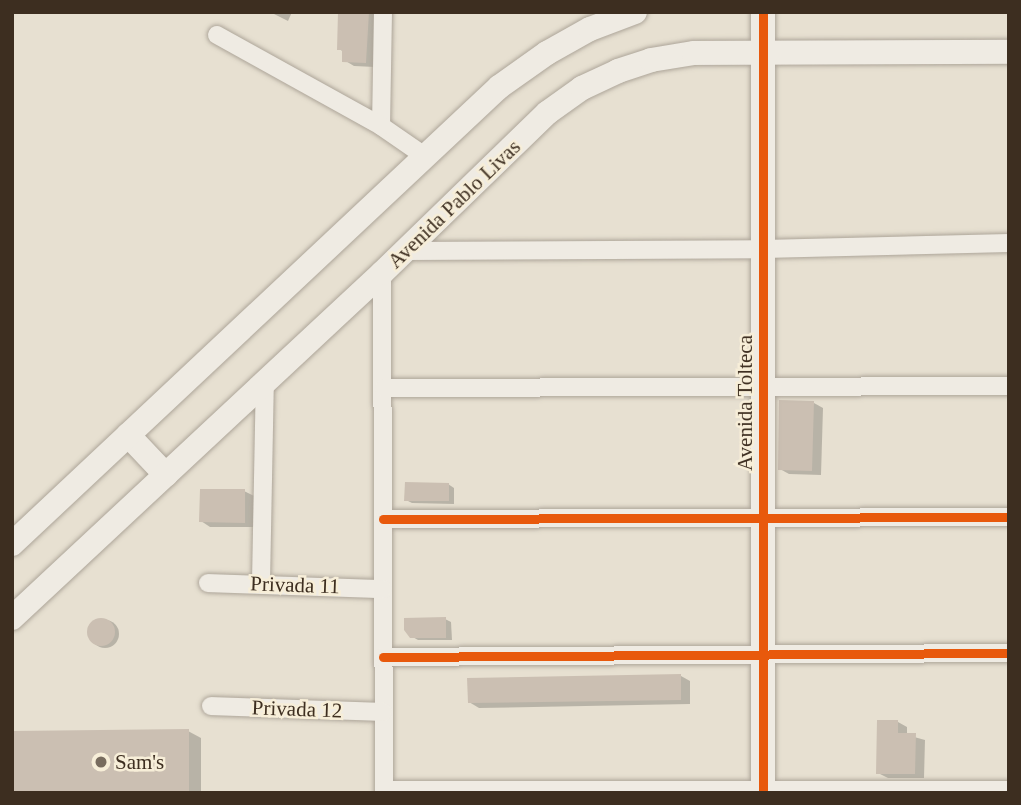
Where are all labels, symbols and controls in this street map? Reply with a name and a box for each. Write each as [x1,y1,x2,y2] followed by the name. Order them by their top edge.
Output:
[382,134,526,274] street label: Avenida Pablo Livas
[732,335,758,471] street label: Avenida Tolteca
[250,571,340,599] street label: Privada 11
[251,695,343,723] street label: Privada 12
[115,749,164,775] place label: Sam's
[93,754,109,770] marker: Sam's

